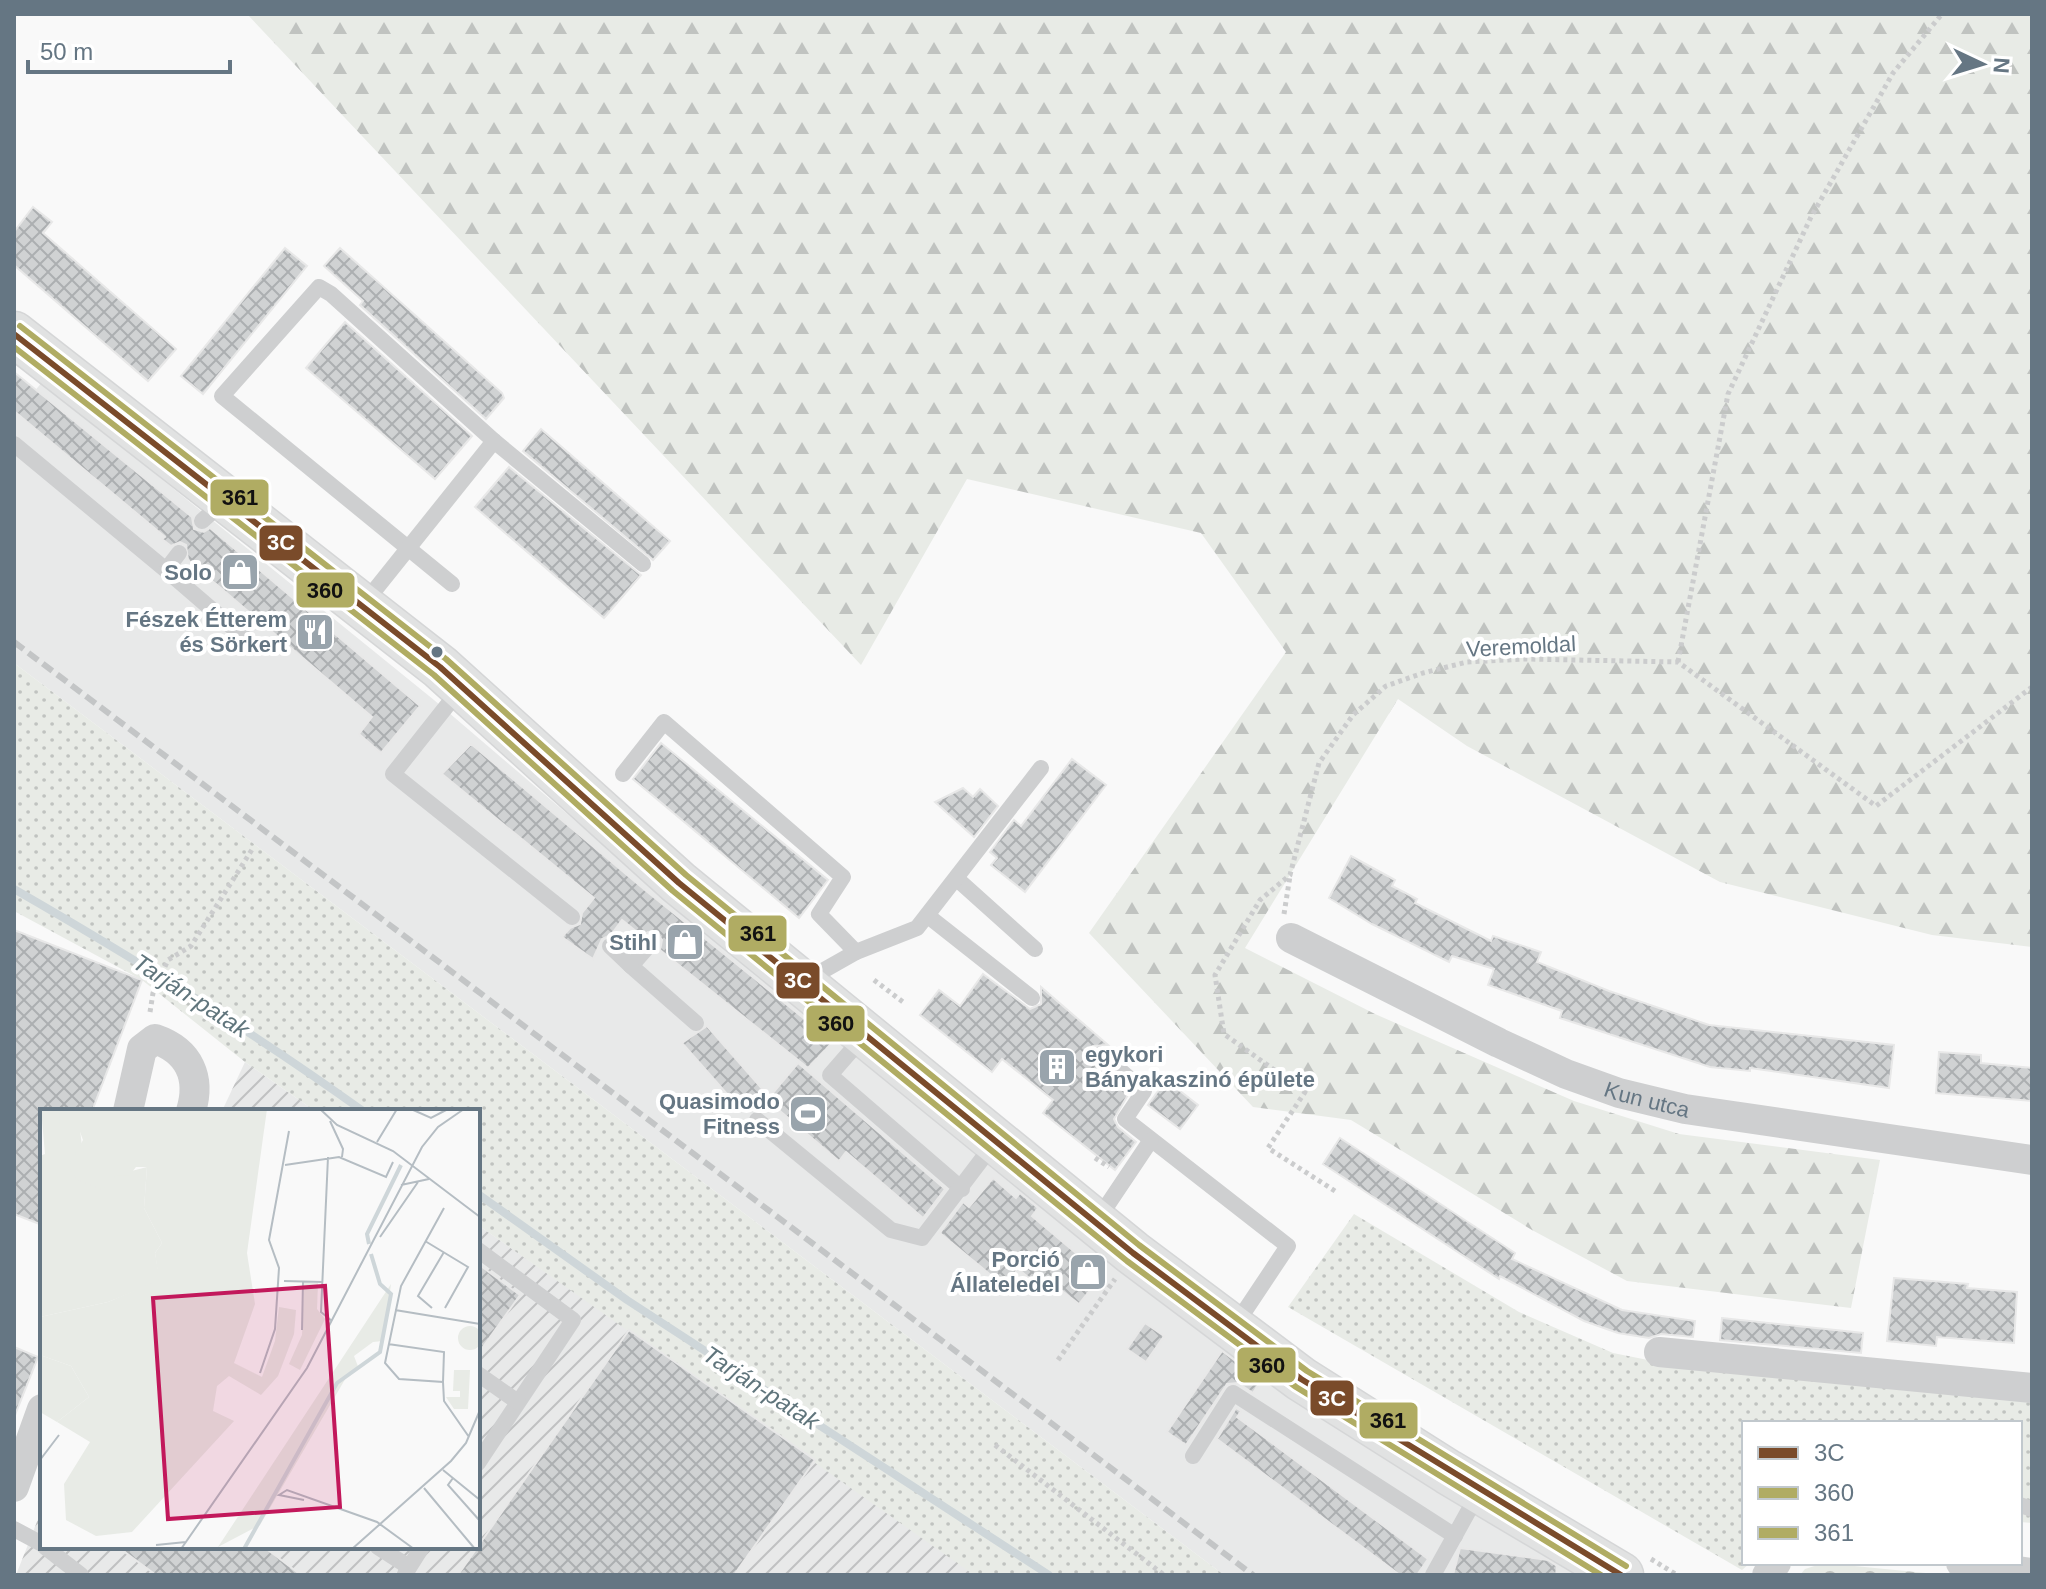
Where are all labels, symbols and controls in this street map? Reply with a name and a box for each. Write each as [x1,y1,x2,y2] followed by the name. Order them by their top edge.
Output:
[28,24,230,74] scale bar
[1942,24,2022,104] north arrow
[40,38,93,65] text: 50 m
[1988,57,2014,74] text: N
[209,478,270,517] line badge: 361
[222,485,258,510] text: 361
[258,524,304,562] line badge: 3C
[267,530,295,555] text: 3C
[219,551,261,593] shop icon: Solo
[164,560,212,585] place label: Solo
[295,571,356,609] line badge: 360
[307,578,343,603] text: 360
[126,607,288,657] place label: Fészek Étterem és Sörkert
[294,611,336,653] restaurant icon: Fészek Étterem és Sörkert
[1465,631,1577,662] street label: Veremoldal
[429,644,445,660] unlabelled marker
[727,914,788,953] line badge: 361
[664,921,706,963] shop icon: Stihl
[740,921,776,946] text: 361
[609,930,657,955] place label: Stihl
[128,948,256,1044] water label: Tarján-patak
[775,961,821,1000] line badge: 3C
[784,968,812,993] text: 3C
[805,1004,866,1043] line badge: 360
[818,1011,854,1036] text: 360
[1085,1042,1315,1092] place label: egykori Bányakaszinó épülete
[1036,1046,1078,1088] building icon: egykori Bányakaszinó épülete
[1601,1077,1693,1123] street label: Kun utca
[659,1089,780,1139] place label: Quasimodo Fitness
[787,1093,829,1135] sports icon: Quasimodo Fitness
[40,1109,480,1549] inset map
[950,1247,1060,1297] place label: Porció Állateledel
[1067,1251,1109,1293] shop icon: Porció Állateledel
[698,1340,826,1436] water label: Tarján-patak
[1236,1346,1297,1384] line badge: 360
[1249,1353,1285,1378] text: 360
[1309,1379,1355,1417] line badge: 3C
[1318,1386,1346,1411] text: 3C
[1358,1401,1419,1440] line badge: 361
[1370,1408,1406,1433] text: 361
[1742,1421,2022,1565] legend
[1814,1439,1845,1466] text: 3C
[1814,1479,1854,1506] text: 360
[1814,1519,1854,1546] text: 361

